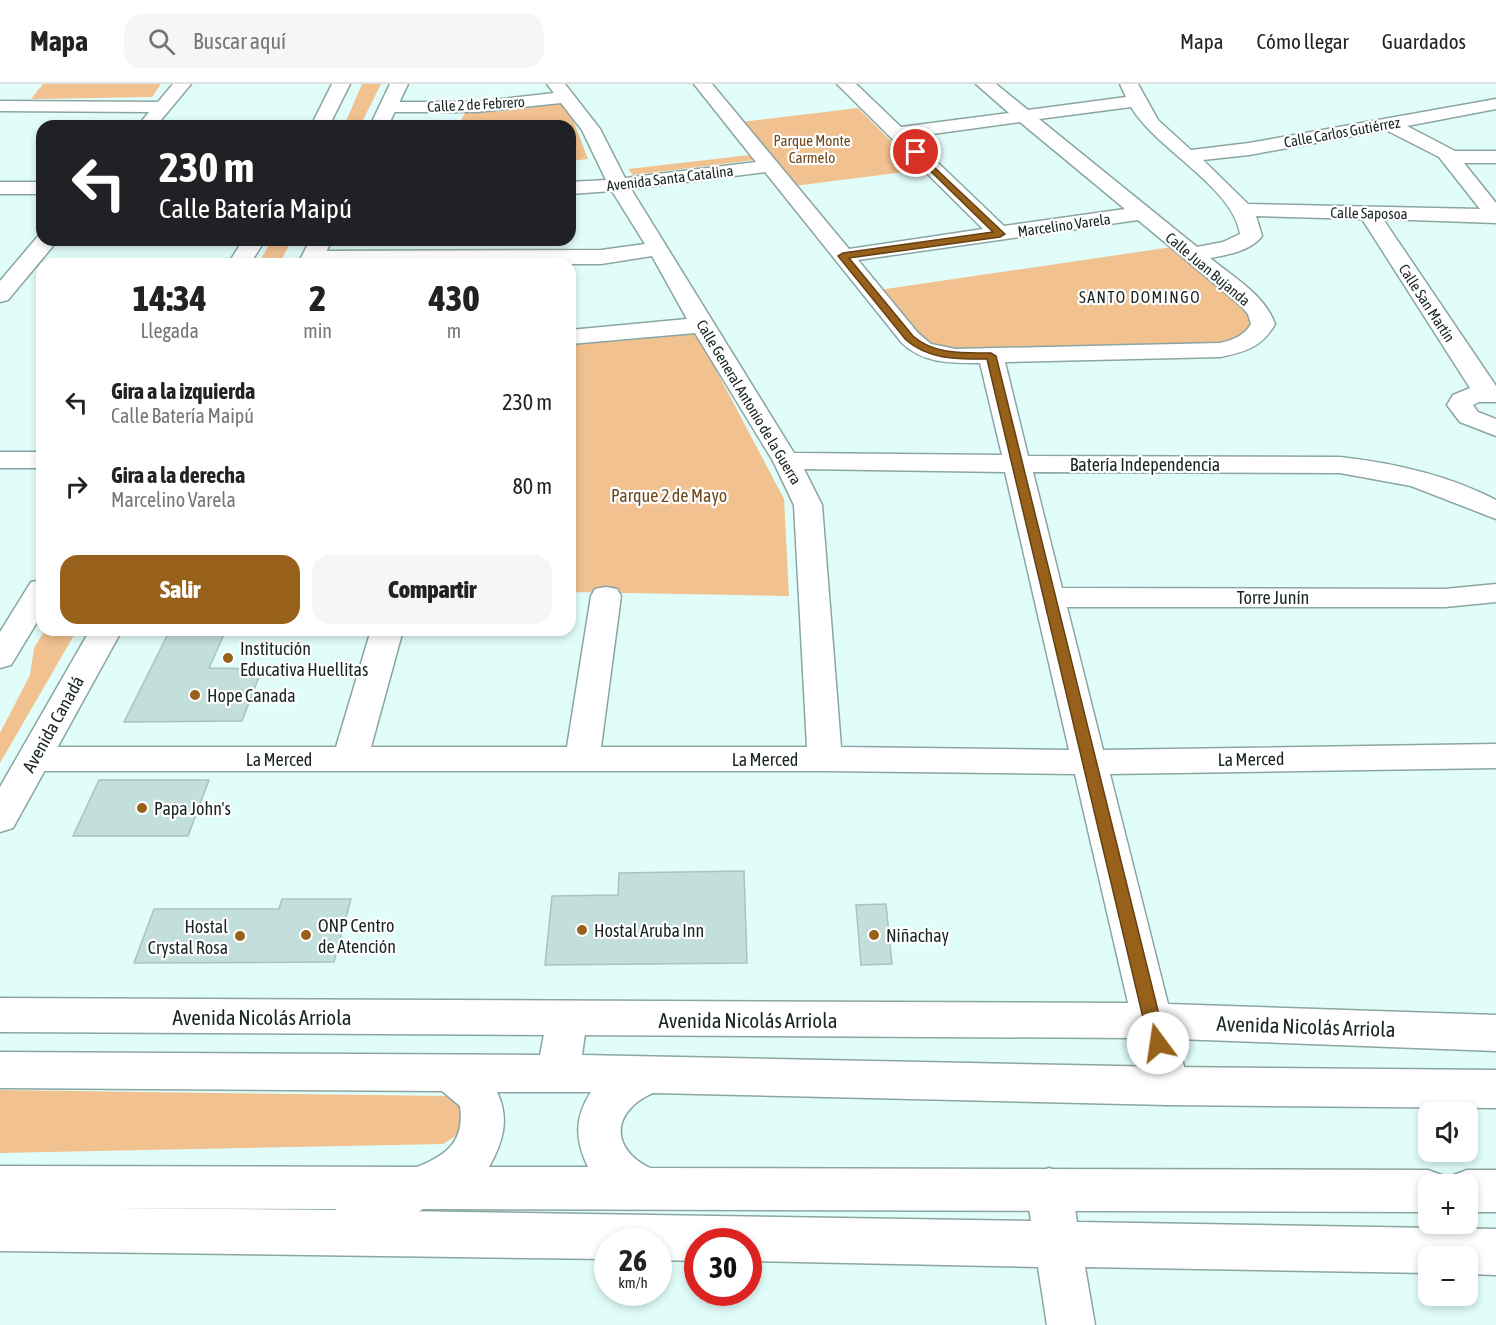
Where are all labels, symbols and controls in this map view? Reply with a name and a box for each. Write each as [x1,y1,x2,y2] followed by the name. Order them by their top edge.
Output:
[124,14,544,68] search box
[30,25,88,57] text: Mapa
[145,25,178,58] icon: search
[193,28,286,54] text: Buscar aquí
[1180,29,1224,53] text: Mapa
[1257,29,1349,53] text: Cómo llegar
[1382,29,1466,53] text: Guardados
[427,93,525,115] street label: Calle 2 de Febrero
[1283,113,1402,151] street label: Calle Carlos Gutiérrez
[890,126,941,177] pin
[773,132,851,166] park label: Parque Monte Carmelo
[899,135,932,168] icon: arrive
[159,143,254,191] text: 230 m
[60,144,138,222] icon: left
[606,162,734,194] street label: Avenida Santa Catalina
[159,193,352,224] text: Calle Batería Maipú
[1330,204,1408,222] street label: Calle Saposoa
[1016,210,1112,240] street label: Marcelino Varela
[1162,229,1254,309] street label: Calle Juan Bujanda
[1396,261,1458,345] street label: Calle San Martín
[133,277,207,319] text: 14:34
[309,277,326,319] text: 2
[429,277,479,319] text: 430
[1079,288,1201,306] district label: SANTO DOMINGO
[693,317,805,487] street label: Calle General Antonio de la Guerra
[141,319,199,342] text: Llegada
[303,319,332,342] text: min
[447,319,461,342] text: m
[111,378,255,404] text: Gira a la izquierda
[60,386,93,419] icon: left
[502,389,552,415] text: 230 m
[111,404,254,427] text: Calle Batería Maipú
[1070,454,1220,475] street label: Batería Independencia
[111,462,245,488] text: Gira a la derecha
[60,470,93,503] icon: right
[512,473,552,499] text: 80 m
[611,485,727,506] park label: Parque 2 de Mayo
[111,488,236,511] text: Marcelino Varela
[60,555,300,624] button: Salir
[312,555,552,624] button: Compartir
[1237,587,1309,608] street label: Torre Junín
[240,638,368,680] place label: Institución Educativa Huellitas
[221,651,235,665] marker: Institución Educativa Huellitas
[18,672,88,776] street label: Avenida Canadá
[207,685,296,706] place label: Hope Canada
[188,688,202,702] marker: Hope Canada
[1218,748,1284,770] street label: La Merced
[246,749,312,770] street label: La Merced
[732,749,798,770] street label: La Merced
[154,798,231,819] place label: Papa John's
[135,801,149,815] marker: Papa John's
[318,915,396,957] place label: ONP Centro de Atención
[148,916,228,958] place label: Hostal Crystal Rosa
[594,920,704,941] place label: Hostal Aruba Inn
[575,923,589,937] marker: Hostal Aruba Inn
[886,925,949,946] place label: Niñachay
[299,928,313,942] marker: ONP Centro de Atención
[867,928,881,942] marker: Niñachay
[233,929,247,943] marker: Hostal Crystal Rosa
[172,1005,352,1029] street label: Avenida Nicolás Arriola
[658,1008,838,1032] street label: Avenida Nicolás Arriola
[1126,1011,1190,1075] position arrow
[1216,1011,1396,1041] street label: Avenida Nicolás Arriola
[1418,1102,1478,1306] map controls
[1418,1102,1478,1162] button: sound
[1418,1174,1478,1234] button: +
[684,1228,762,1306] speed limit sign: 30
[619,1243,647,1277] text: 26
[1418,1246,1478,1306] button: −
[618,1274,648,1291] text: km/h

